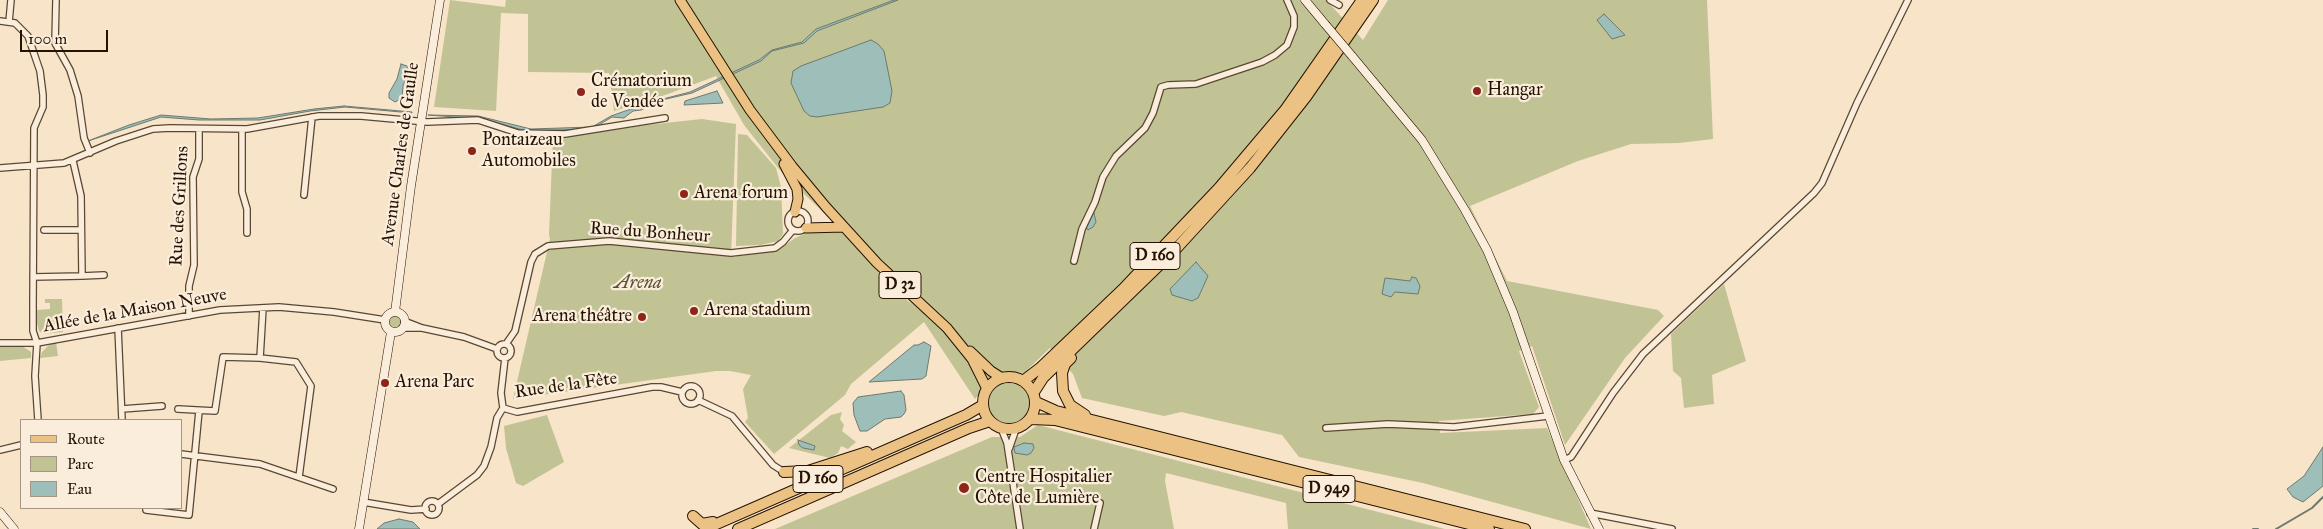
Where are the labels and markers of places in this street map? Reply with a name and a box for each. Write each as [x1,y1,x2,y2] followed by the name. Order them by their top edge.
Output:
[591,71,692,114] place label: Crématorium de Vendée
[1487,80,1543,102] place label: Hangar
[1471,85,1483,97] marker: Hangar
[575,86,587,98] marker: Crématorium de Vendée
[482,130,576,172] place label: Pontaizeau Automobiles
[466,145,478,157] marker: Pontaizeau Automobiles
[694,183,788,205] place label: Arena forum
[678,188,690,200] marker: Arena forum
[704,300,811,322] place label: Arena stadium
[688,305,700,317] marker: Arena stadium
[533,306,632,328] place label: Arena théâtre
[636,311,648,323] marker: Arena théâtre
[395,372,474,394] place label: Arena Parc
[379,377,391,389] marker: Arena Parc
[975,467,1112,509] place label: Centre Hospitalier Côte de Lumière
[957,481,971,495] marker: Centre Hospitalier Côte de Lumière

